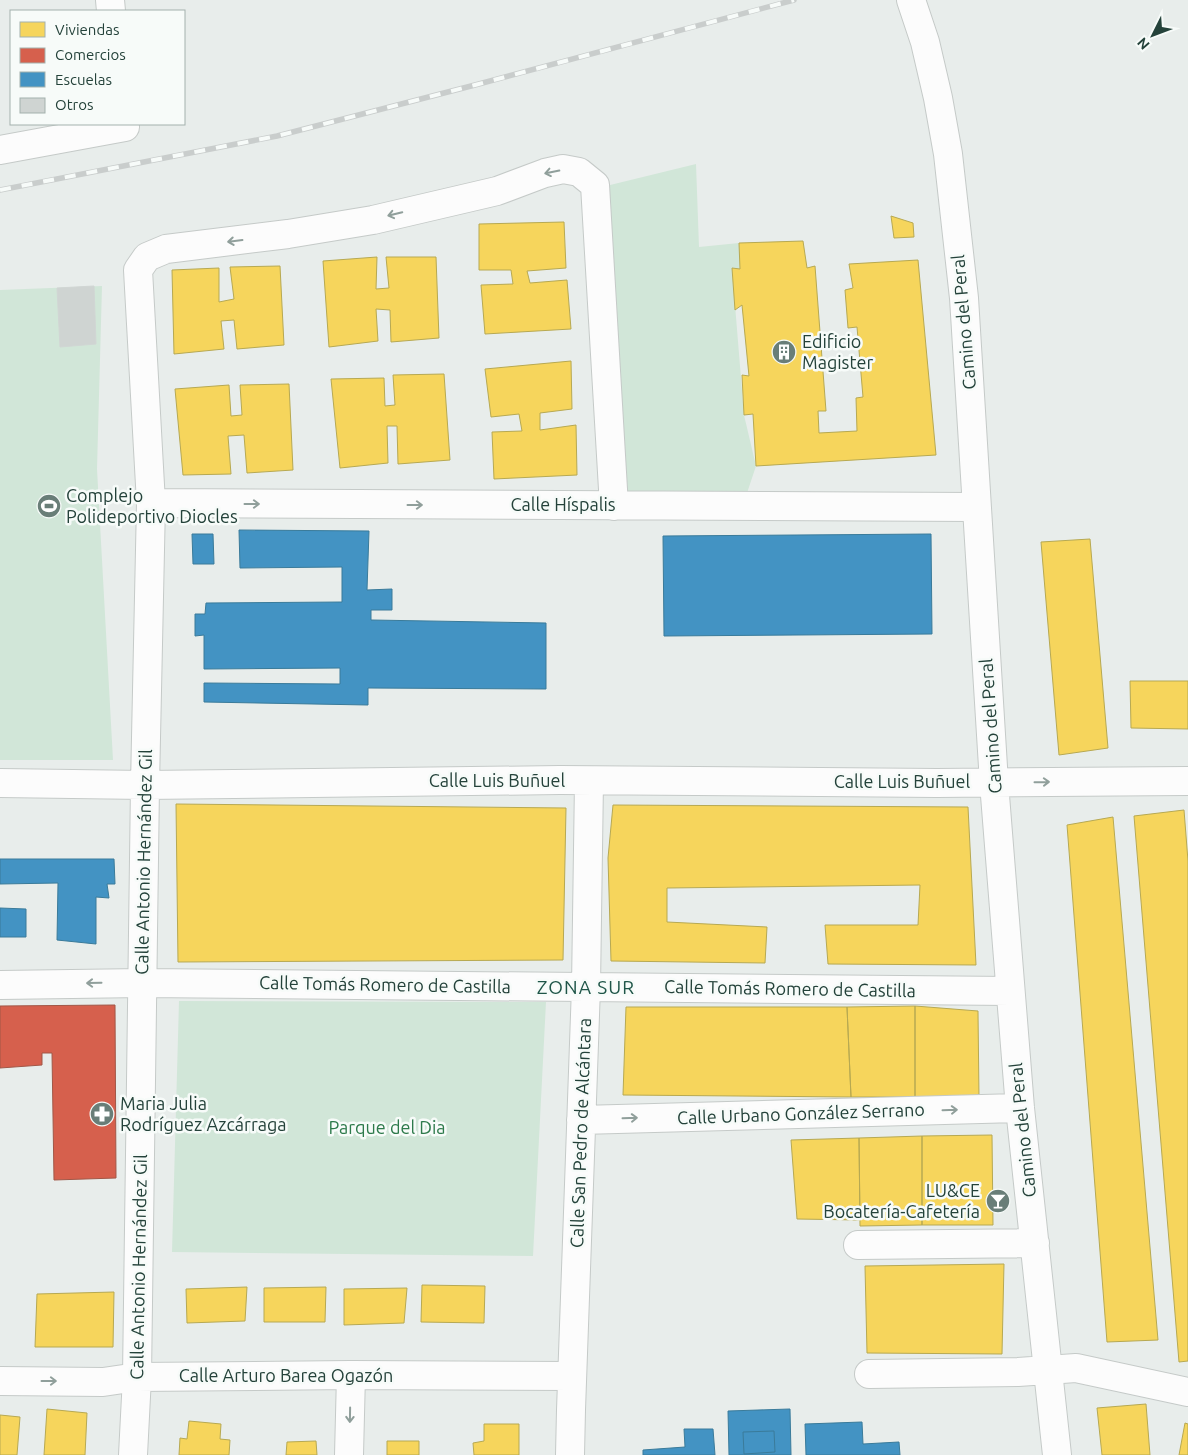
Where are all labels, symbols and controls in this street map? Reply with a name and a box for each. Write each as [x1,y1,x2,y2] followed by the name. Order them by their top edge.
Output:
[10,10,185,125] legend
[1128,10,1178,60] north arrow
[55,21,119,38] text: Viviendas
[1134,34,1153,53] text: N
[55,46,126,63] text: Comercios
[55,71,112,88] text: Escuelas
[55,96,94,113] text: Otros
[544,167,560,177] one-way arrow
[388,210,404,219] one-way arrow
[227,236,243,246] one-way arrow
[947,253,979,390] street label: Camino del Peral
[802,331,873,372] place label: Edificio Magister
[771,339,797,365] building icon: Edificio Magister
[66,485,238,526] place label: Complejo Polideportivo Diocles
[36,493,62,519] sports icon: Complejo Polideportivo Diocles
[510,494,616,514] street label: Calle Híspalis
[244,499,260,509] one-way arrow
[406,500,422,509] one-way arrow
[975,657,1005,794] street label: Camino del Peral
[131,749,155,975] street label: Calle Antonio Hernández Gil
[429,770,566,790] street label: Calle Luis Buñuel
[834,771,971,791] street label: Calle Luis Buñuel
[1034,777,1050,786] one-way arrow
[259,972,511,996] street label: Calle Tomás Romero de Castilla
[537,976,635,998] district label: ZONA SUR
[664,976,916,1000] street label: Calle Tomás Romero de Castilla
[86,979,102,988] one-way arrow
[566,1017,594,1248] street label: Calle San Pedro de Alcántara
[1005,1061,1039,1199] street label: Camino del Peral
[120,1093,287,1134] place label: Maria Julia Rodríguez Azcárraga
[677,1099,925,1127] street label: Calle Urbano González Serrano
[89,1101,115,1127] pharmacy icon: Maria Julia Rodríguez Azcárraga
[942,1105,958,1114] one-way arrow
[622,1114,638,1123] one-way arrow
[328,1117,446,1137] park label: Parque del Dia
[126,1154,150,1380] street label: Calle Antonio Hernández Gil
[823,1180,980,1221] place label: LU&CE Bocatería-Cafetería
[985,1188,1011,1214] bar icon: LU&CE Bocatería-Cafetería
[179,1365,393,1385] street label: Calle Arturo Barea Ogazón
[40,1376,56,1386] one-way arrow
[345,1406,355,1423] one-way arrow

